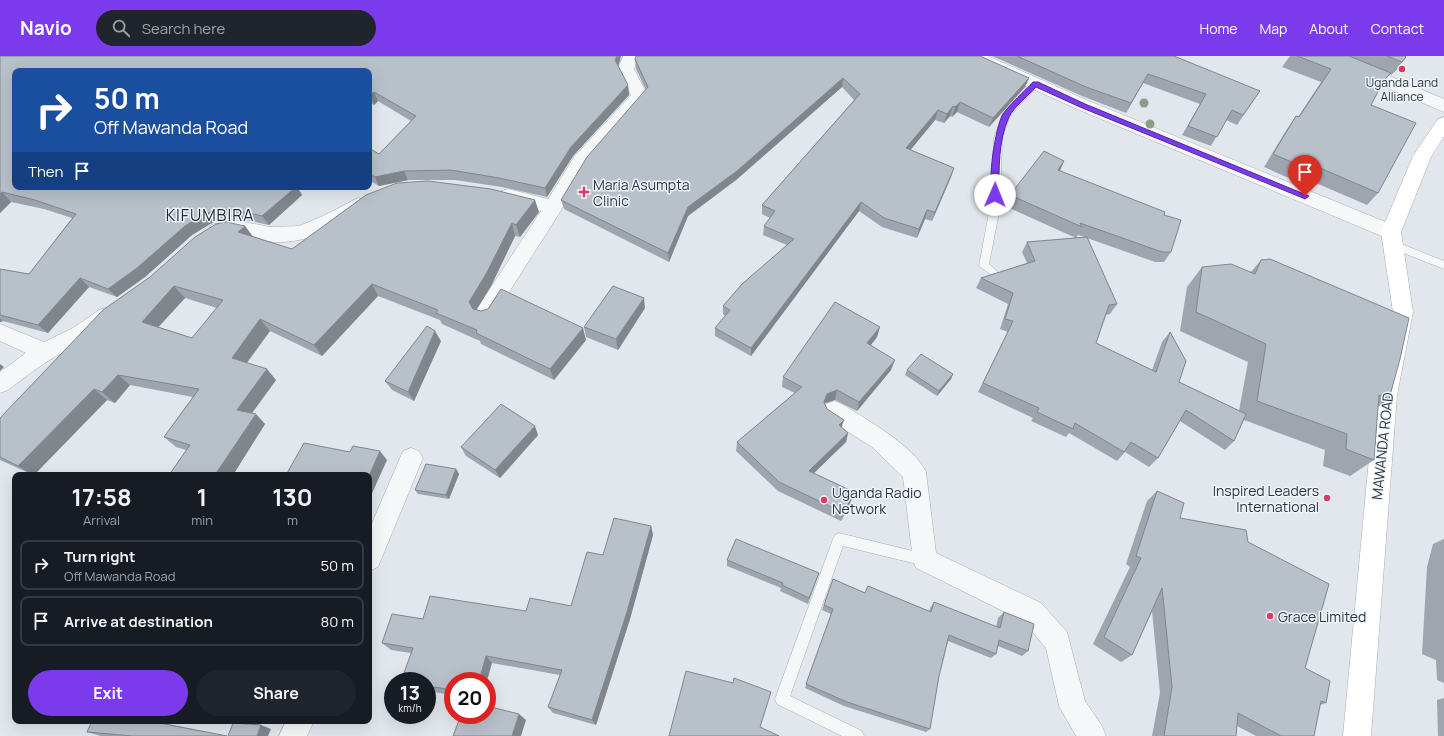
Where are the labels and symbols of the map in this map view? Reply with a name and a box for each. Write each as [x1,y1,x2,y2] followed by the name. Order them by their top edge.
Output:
[1397,64,1407,74] marker: Uganda Land Alliance
[1366,74,1438,105] place label: Uganda Land Alliance
[1288,155,1322,196] pin
[974,174,1016,216] position arrow
[593,175,690,210] place label: Maria Asumpta Clinic
[578,186,590,198] marker: Maria Asumpta Clinic
[166,204,254,226] district label: KIFUMBIRA
[1367,391,1397,501] street label: MAWANDA ROAD
[1213,481,1319,516] place label: Inspired Leaders International
[832,483,921,518] place label: Uganda Radio Network
[1322,493,1332,503] marker: Inspired Leaders International
[819,495,829,505] marker: Uganda Radio Network
[1278,607,1366,626] place label: Grace Limited
[1265,611,1275,621] marker: Grace Limited
[444,672,496,724] speed limit sign: 20

